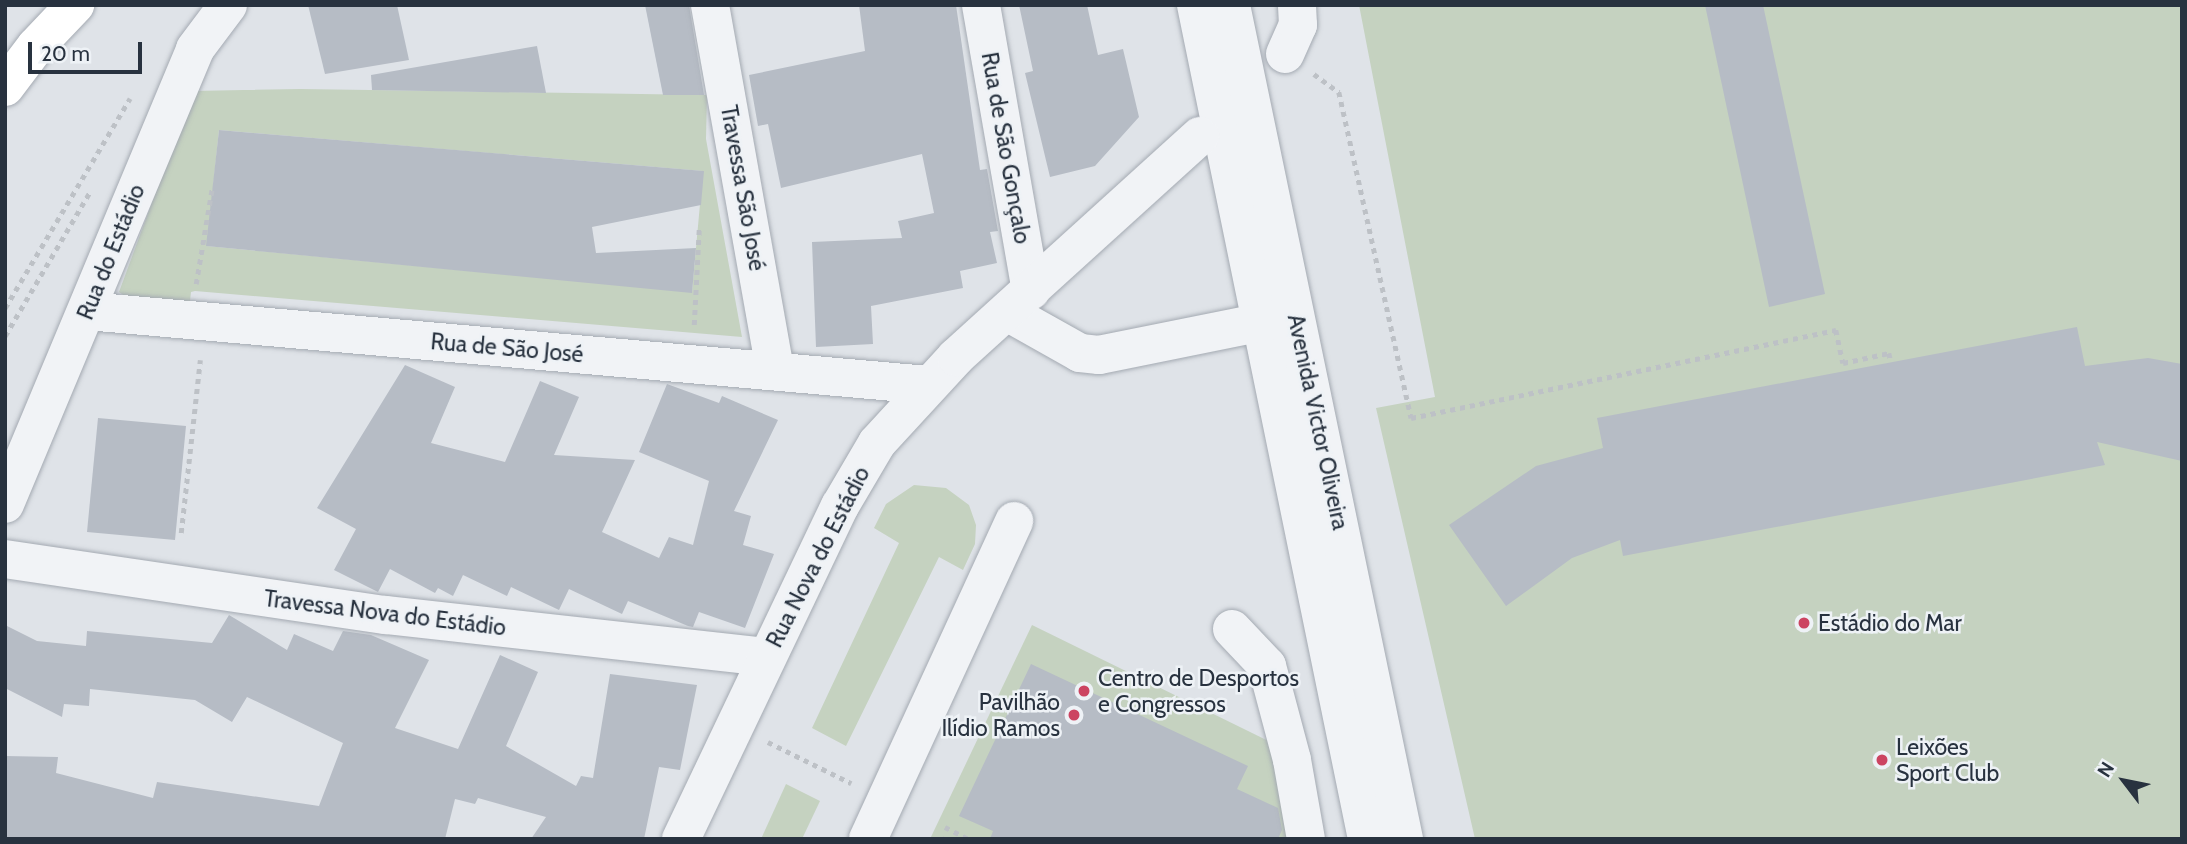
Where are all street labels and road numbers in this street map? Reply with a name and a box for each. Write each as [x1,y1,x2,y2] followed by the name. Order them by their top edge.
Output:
[976,50,1036,246] street label: Rua de São Gonçalo
[715,103,771,273] street label: Travessa São José
[71,180,151,324] street label: Rua do Estádio
[1282,312,1354,532] street label: Avenida Victor Oliveira
[429,328,585,368] street label: Rua de São José
[760,462,876,652] street label: Rua Nova do Estádio
[262,584,508,642] street label: Travessa Nova do Estádio

